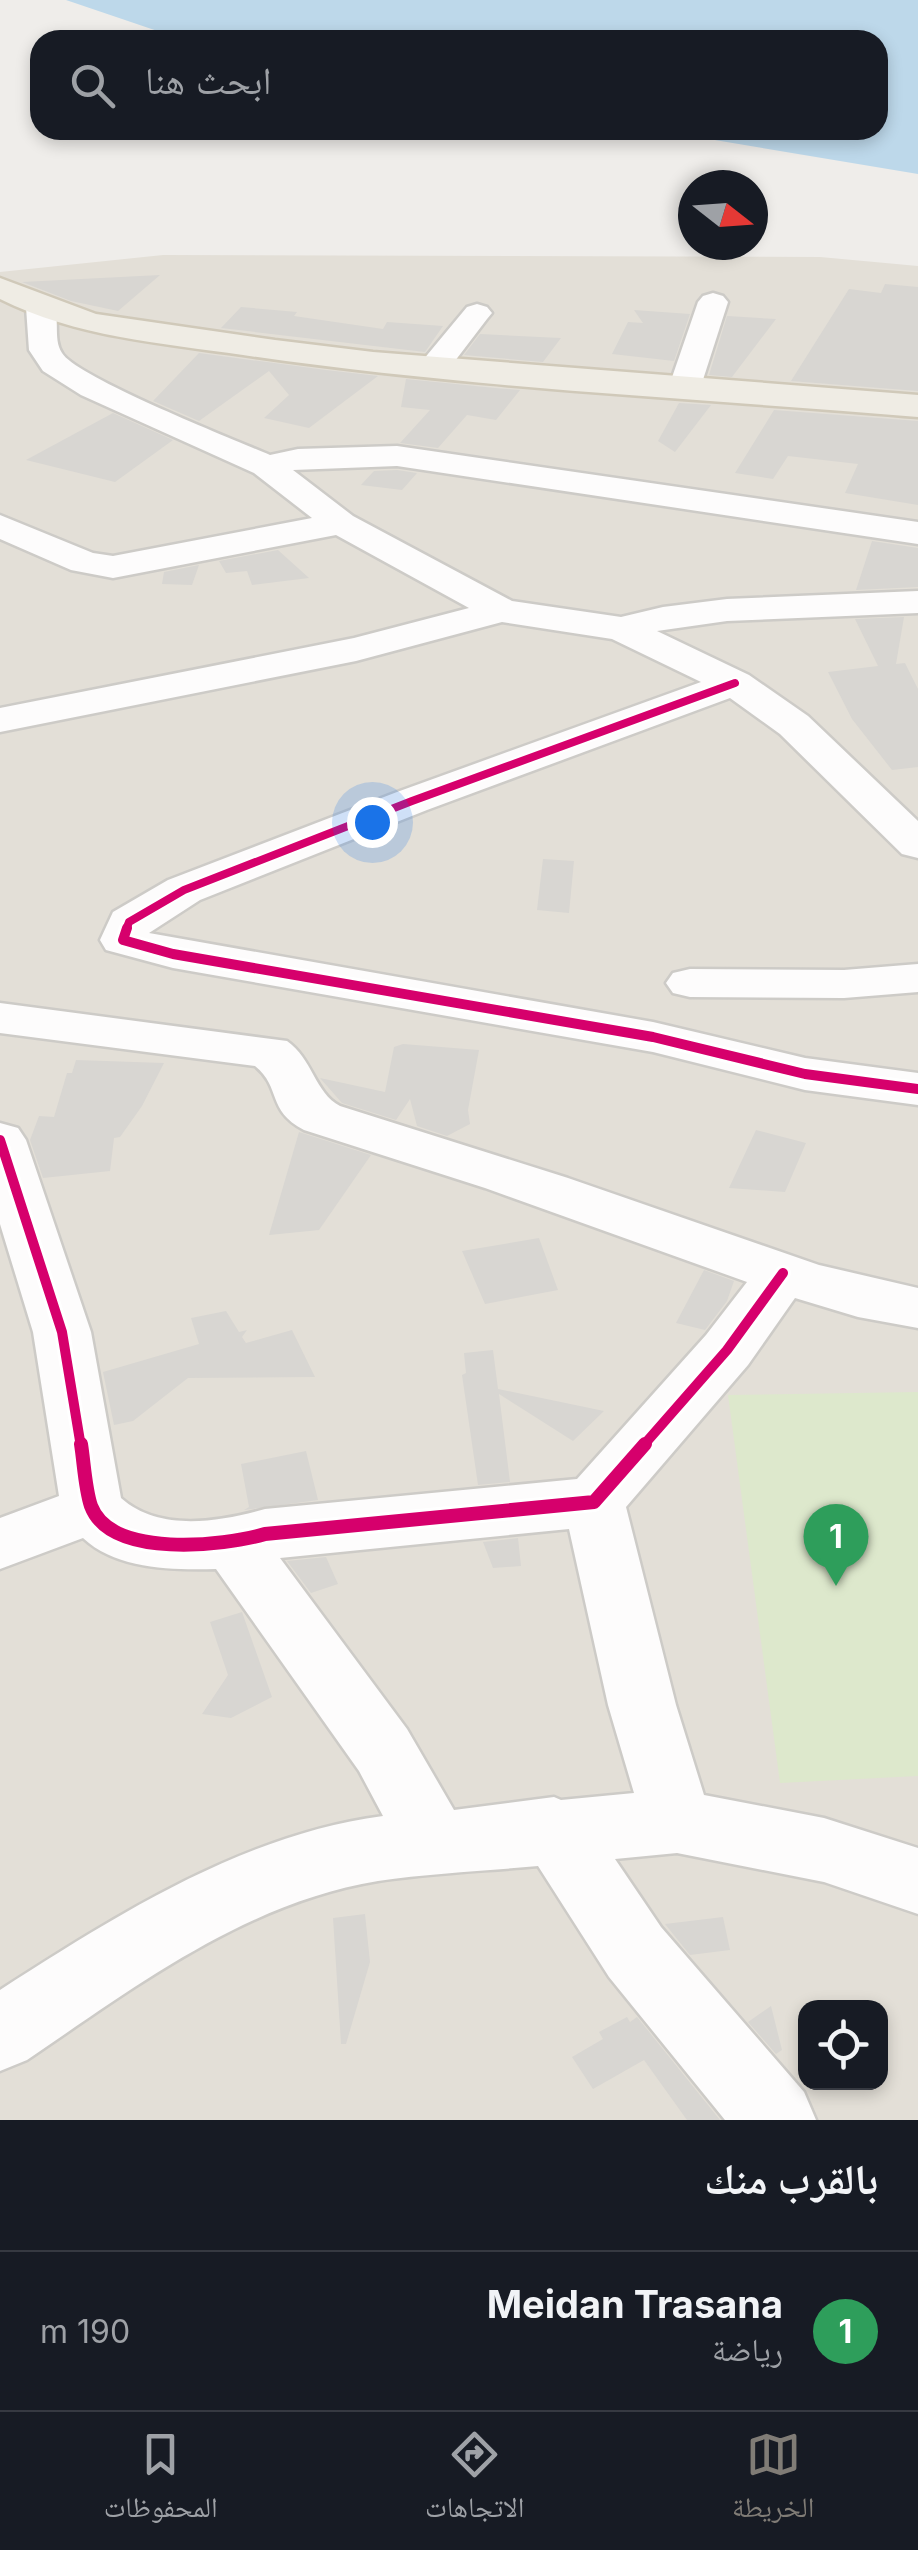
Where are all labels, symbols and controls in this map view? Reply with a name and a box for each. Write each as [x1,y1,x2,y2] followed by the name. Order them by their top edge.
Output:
[30,30,888,140] search box
[145,57,272,103] text: ابحث هنا
[65,58,120,113] icon: search
[678,170,768,260] north arrow
[347,797,398,848] your location
[804,1504,868,1586] pin: 1
[798,2000,888,2090] map controls
[798,2000,888,2090] button: locate
[704,2153,878,2204] text: بالقرب منك
[487,2281,783,2327] text: Meidan Trasana
[40,2312,130,2351] text: 190 m
[839,2312,852,2351] text: 1
[712,2330,783,2369] text: رياضة
[104,2427,218,2535] tab: المحفوظات
[425,2427,524,2535] tab: الاتجاهات
[732,2427,814,2535] tab: الخريطة

